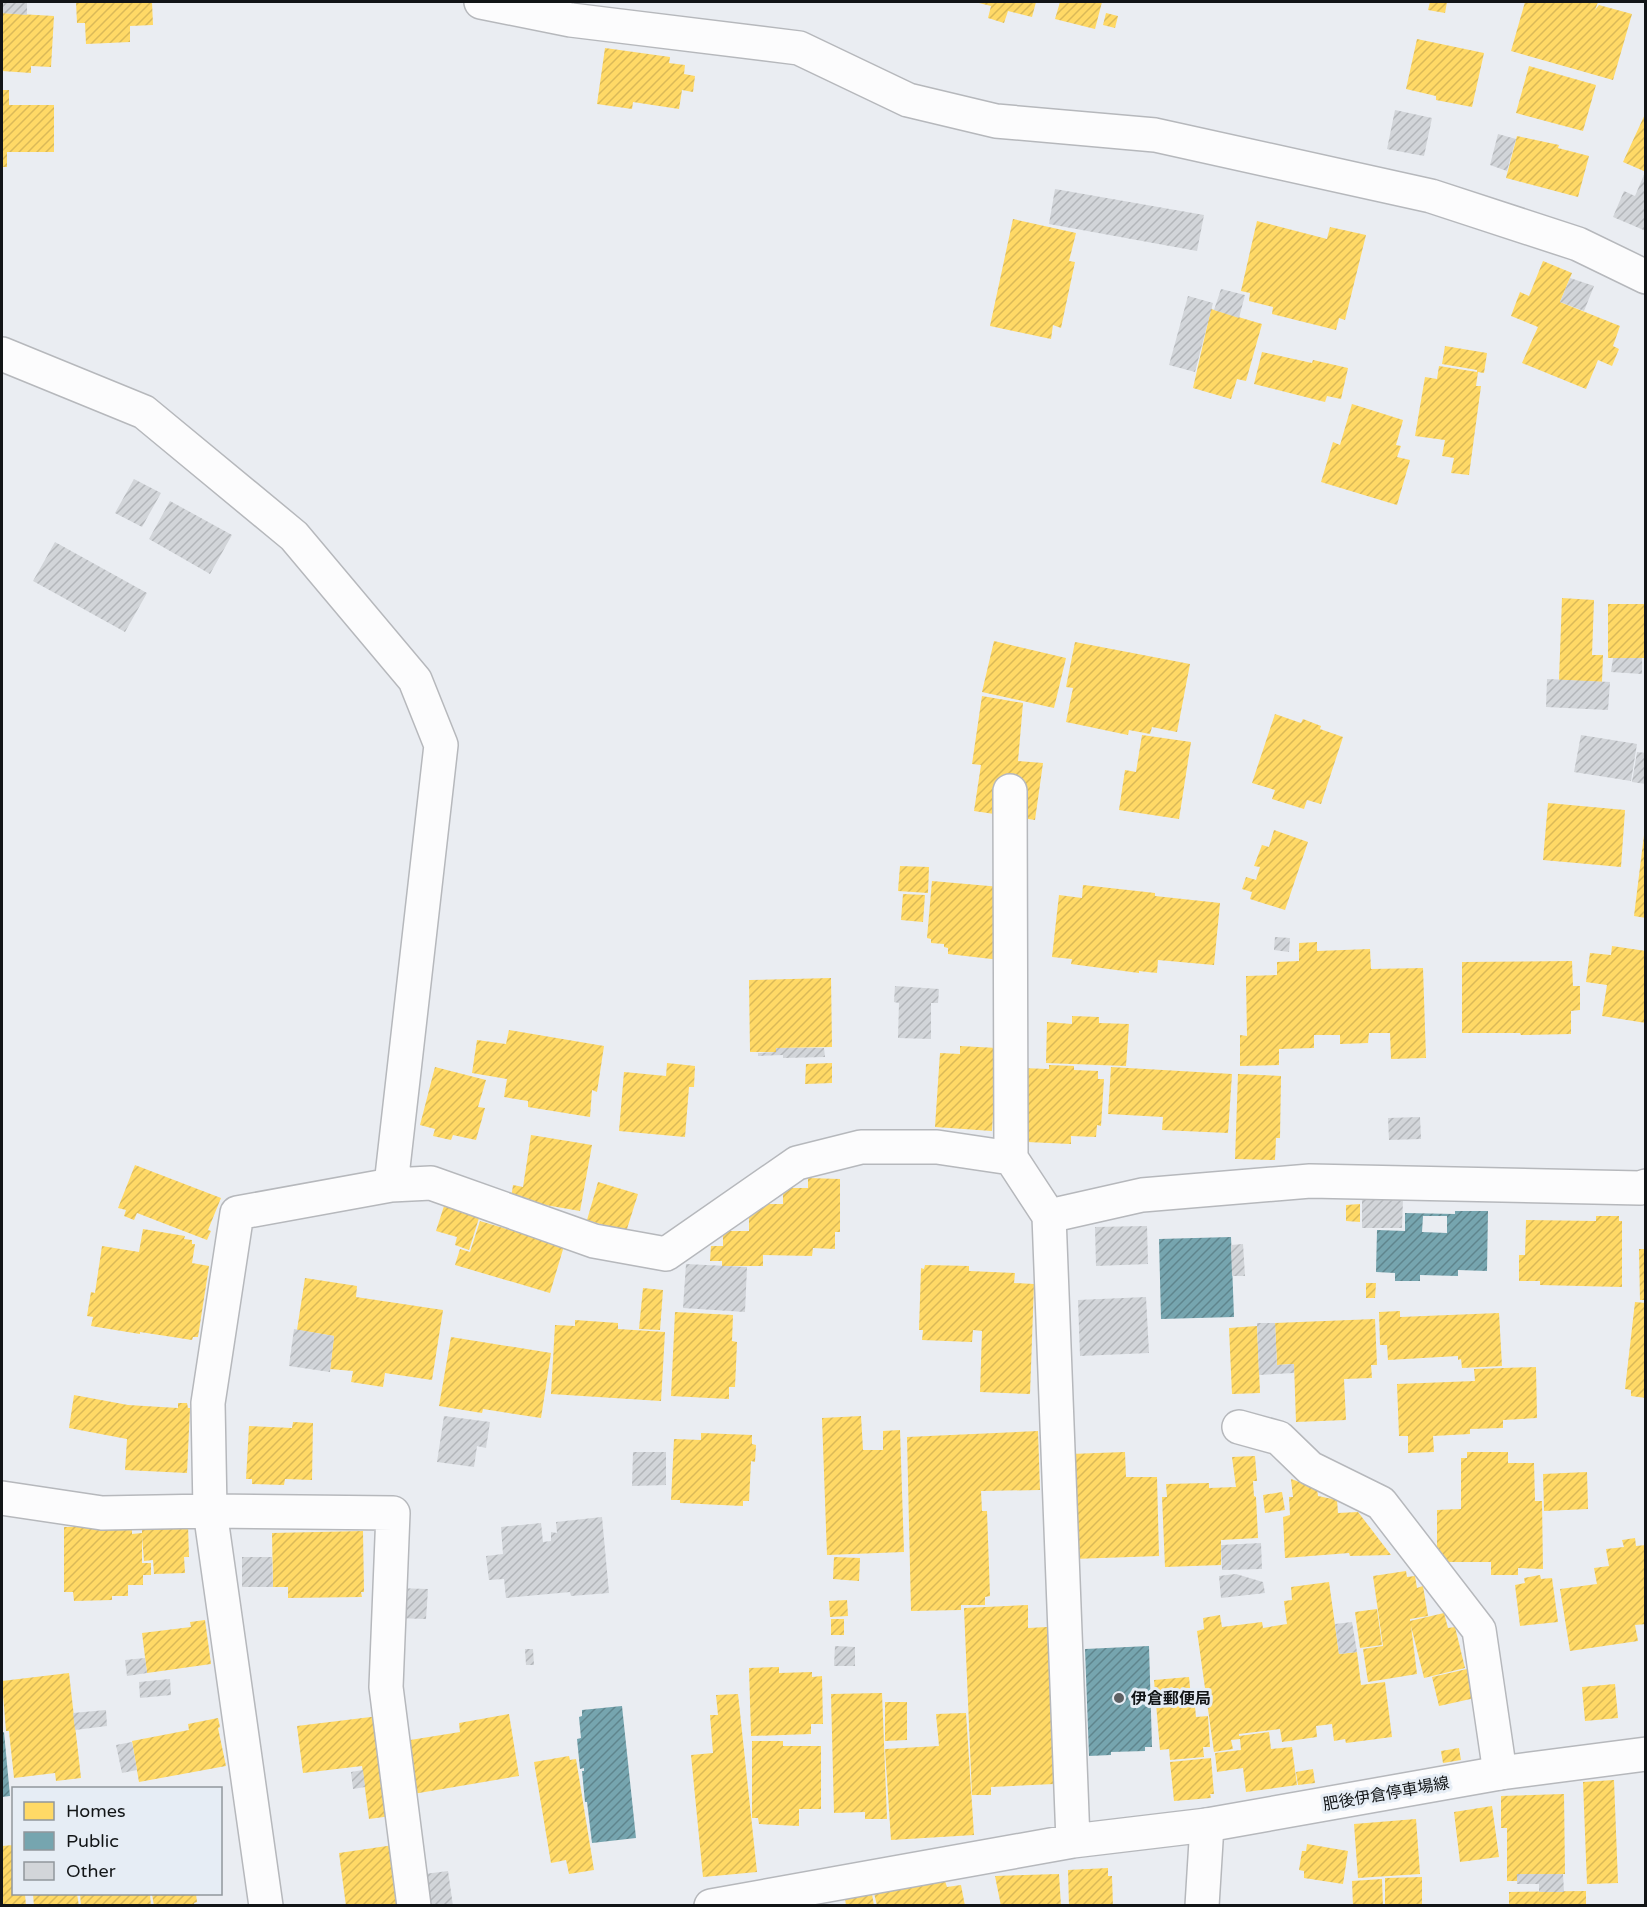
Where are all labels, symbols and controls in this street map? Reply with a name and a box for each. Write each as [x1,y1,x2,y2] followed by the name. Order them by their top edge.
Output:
[1130,1689,1211,1709] place label: 伊倉郵便局
[1112,1691,1126,1705] marker: 伊倉郵便局
[1321,1773,1451,1815] street label: 肥後伊倉停車場線
[12,1787,222,1895] legend
[66,1800,126,1822] text: Homes
[66,1830,119,1852] text: Public
[66,1860,116,1882] text: Other

